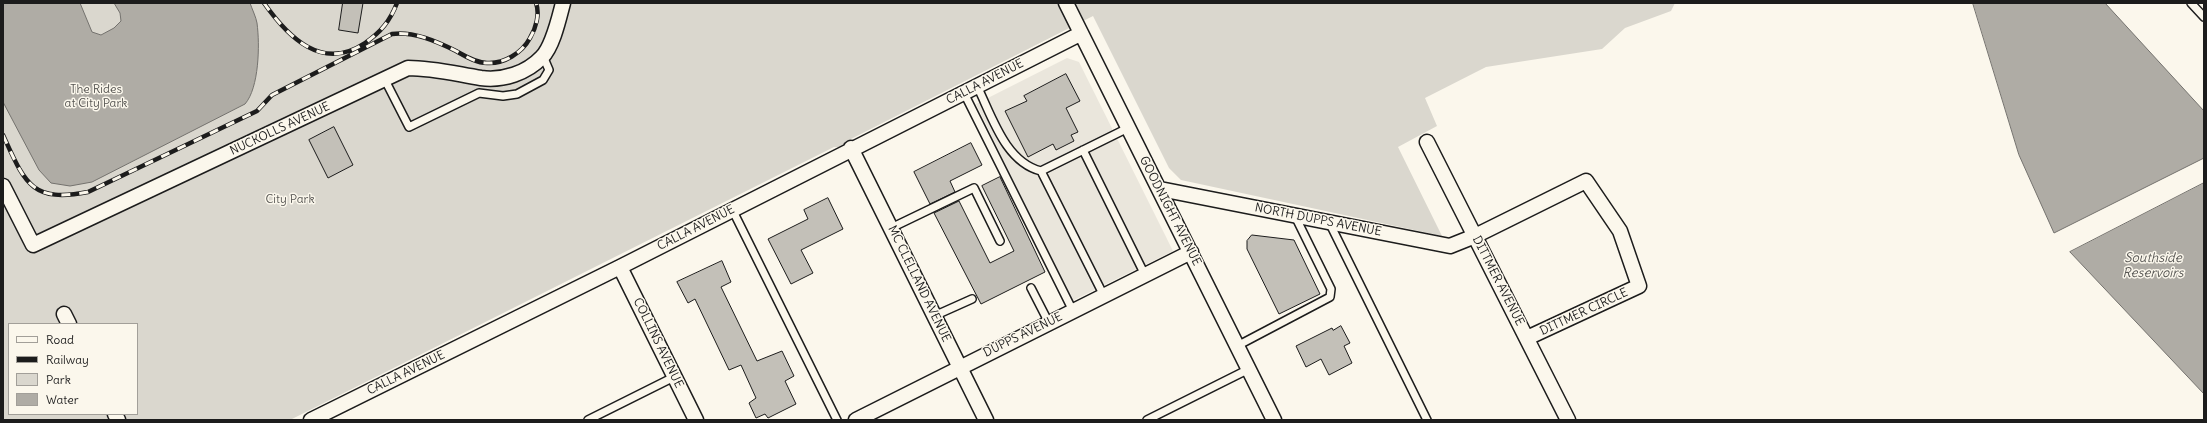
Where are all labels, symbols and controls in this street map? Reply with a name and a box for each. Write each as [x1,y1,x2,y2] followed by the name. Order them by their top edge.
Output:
[944,56,1026,108] street label: CALLA AVENUE
[65,83,127,111] park label: The Rides at City Park
[228,99,332,159] street label: NUCKOLLS AVENUE
[1136,154,1204,268] street label: GOODNIGHT AVENUE
[265,193,315,207] park label: City Park
[1253,201,1383,239] street label: NORTH DUPPS AVENUE
[655,202,737,254] street label: CALLA AVENUE
[885,223,953,345] street label: MC CLELLAND AVENUE
[1469,234,1527,328] street label: DITTMER AVENUE
[2123,250,2183,281] water label: Southside Reservoirs
[1538,285,1630,339] street label: DITTMER CIRCLE
[630,296,686,390] street label: COLLINS AVENUE
[981,310,1065,360] street label: DUPPS AVENUE
[8,323,138,415] legend
[46,332,74,347] text: Road
[365,348,447,398] street label: CALLA AVENUE
[46,352,89,367] text: Railway
[46,372,71,387] text: Park
[46,392,79,407] text: Water

